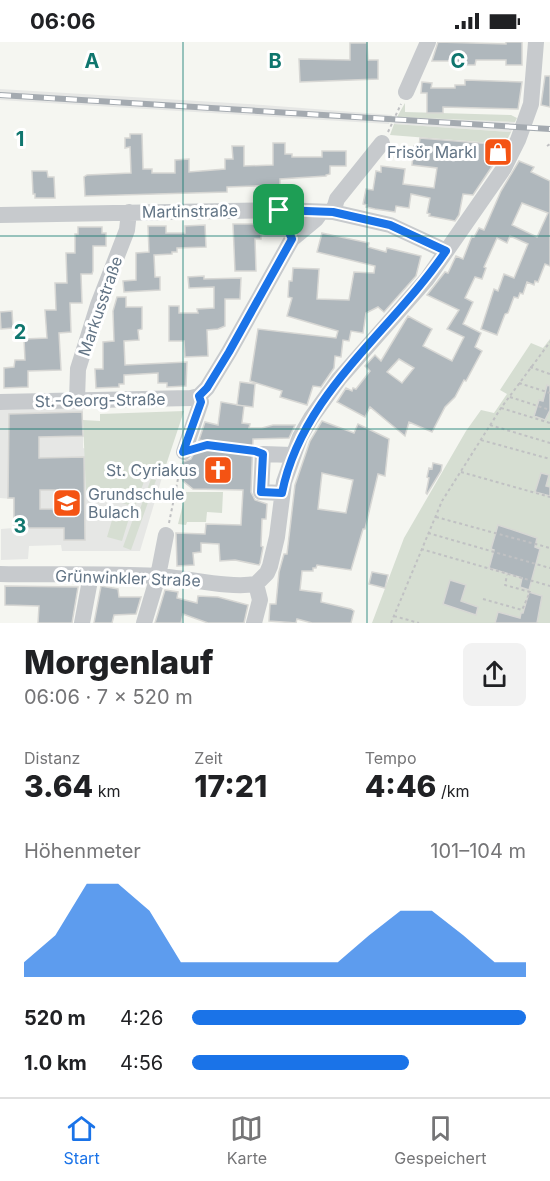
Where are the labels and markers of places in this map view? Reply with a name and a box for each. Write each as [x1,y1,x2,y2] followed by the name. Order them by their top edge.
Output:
[482,136,514,168] shop icon: Frisör Markl
[387,142,477,162] place label: Frisör Markl
[253,184,304,235] pin
[202,454,234,486] church icon: St. Cyriakus
[106,460,197,480] place label: St. Cyriakus
[88,484,184,522] place label: Grundschule Bulach
[51,487,83,519] school or university icon: Grundschule Bulach

